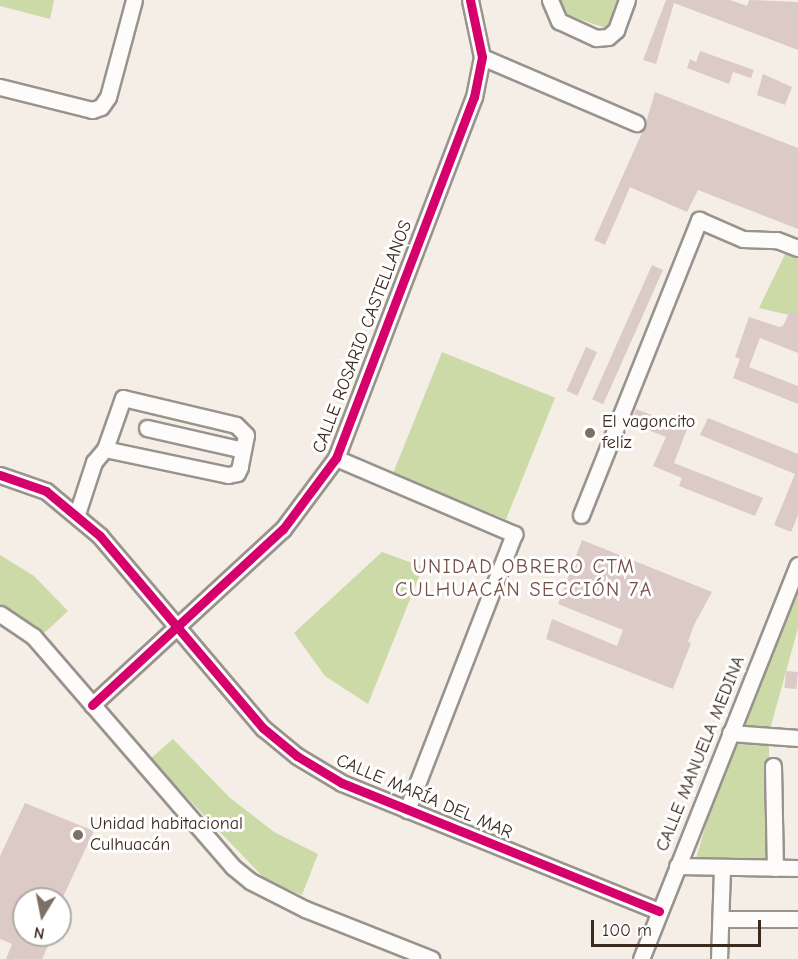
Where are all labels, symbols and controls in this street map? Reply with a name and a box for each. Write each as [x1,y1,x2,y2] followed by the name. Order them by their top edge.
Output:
[309,218,417,456] street label: CALLE ROSARIO CASTELLANOS
[602,412,695,454] place label: El vagoncito feliz
[583,426,597,440] marker: El vagoncito feliz
[395,554,653,601] district label: UNIDAD OBRERO CTM CULHUACÁN SECCIÓN 7A
[652,653,750,855] street label: CALLE MANUELA MEDINA
[333,750,515,844] street label: CALLE MARÍA DEL MAR
[90,814,243,856] place label: Unidad habitacional Culhuacán
[71,828,85,842] marker: Unidad habitacional Culhuacán
[12,887,72,947] north arrow
[594,908,764,946] scale bar
[602,920,652,941] text: 100 m
[33,923,46,943] text: N

